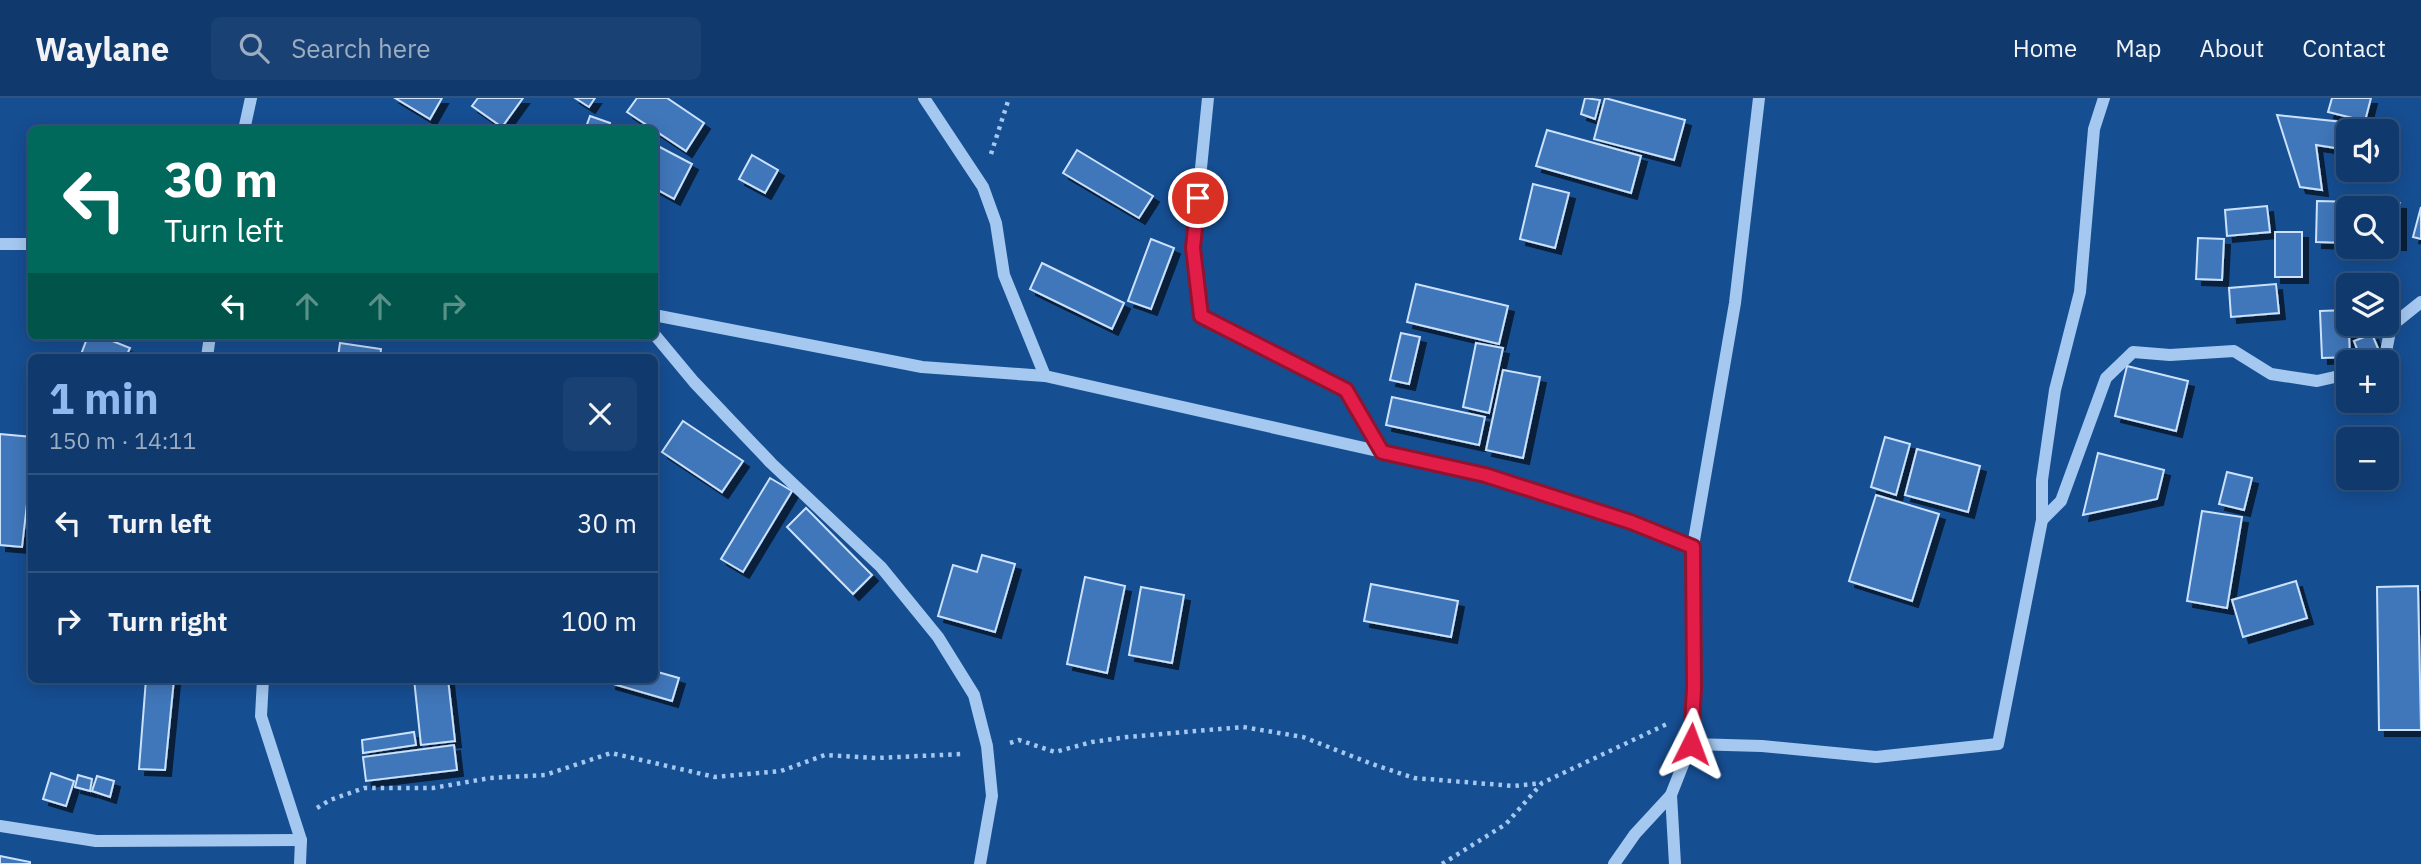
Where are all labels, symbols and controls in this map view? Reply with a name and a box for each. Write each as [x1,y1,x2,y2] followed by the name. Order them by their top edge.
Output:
[211,17,701,80] search box
[35,27,169,70] text: Waylane
[235,29,273,67] icon: search
[291,31,431,65] text: Search here
[2013,32,2077,64] text: Home
[2115,32,2161,64] text: Map
[2199,32,2264,64] text: About
[2302,32,2386,64] text: Contact
[2336,119,2399,490] map controls
[2336,119,2399,182] button: sound
[164,147,278,210] text: 30 m
[49,154,140,245] icon: left
[1168,168,1228,228] pin
[1179,179,1217,217] icon: arrive
[2336,196,2399,259] button: search
[164,209,284,251] text: Turn left
[2336,273,2399,336] button: layers
[215,287,253,325] icon: left
[288,287,326,325] icon: ahead
[361,287,399,325] icon: ahead
[434,287,472,325] icon: right
[2336,350,2399,413] button: +
[49,371,159,426] text: 1 min
[563,377,637,451] button: close
[49,425,196,455] text: 150 m · 14:11
[2336,427,2399,490] button: −
[49,504,87,542] icon: left
[108,506,211,540] text: Turn left
[577,506,637,540] text: 30 m
[49,602,87,640] icon: right
[108,604,227,638] text: Turn right
[561,604,637,638] text: 100 m
[1654,707,1728,781] position arrow

